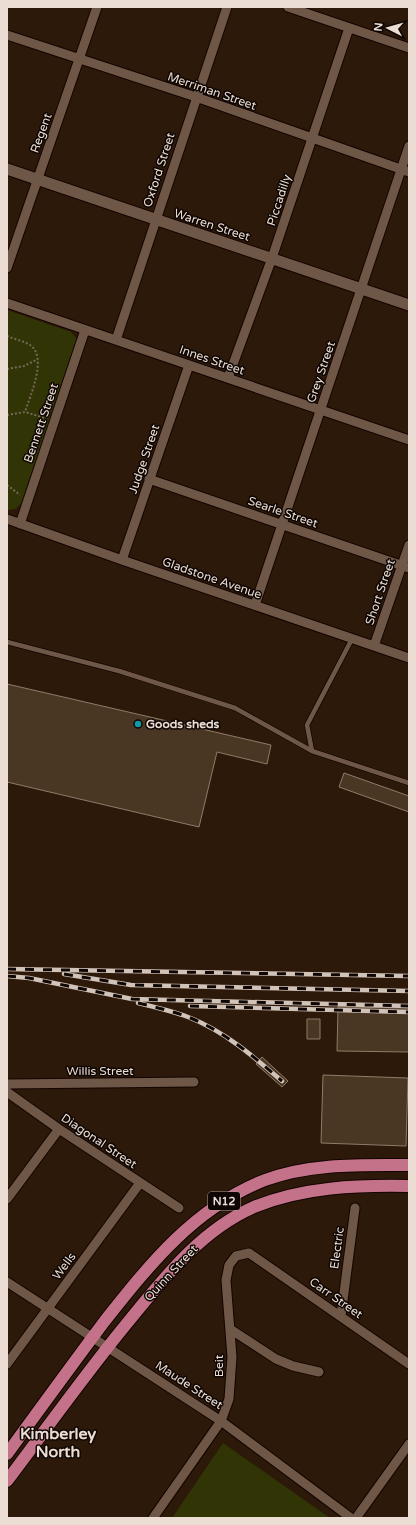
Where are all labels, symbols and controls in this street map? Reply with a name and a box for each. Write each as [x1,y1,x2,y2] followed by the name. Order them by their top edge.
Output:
[368,8,408,48] north arrow
[372,22,385,32] text: N
[166,69,259,113] street label: Merriman Street
[27,111,55,155] street label: Regent
[140,131,178,209] street label: Oxford Street
[264,172,294,228] street label: Piccadilly
[172,206,252,244] street label: Warren Street
[304,339,338,405] street label: Grey Street
[178,342,247,378] street label: Innes Street
[21,381,61,465] street label: Bennett Street
[126,422,163,495] street label: Judge Street
[246,494,320,531] street label: Searle Street
[161,554,264,602] street label: Gladstone Avenue
[362,557,398,627] street label: Short Street
[146,717,220,731] place label: Goods sheds
[133,719,143,729] marker: Goods sheds
[66,1064,134,1078] street label: Willis Street
[59,1111,140,1172] street label: Diagonal Street
[208,1192,240,1210] road number: N12
[327,1226,347,1270] street label: Electric
[141,1242,201,1304] street label: Quinn Street
[49,1250,79,1282] street label: Wells
[307,1275,366,1322] street label: Carr Street
[212,1354,226,1377] street label: Beit
[153,1358,226,1412] street label: Maude Street
[20,1424,97,1462] district label: Kimberley North

